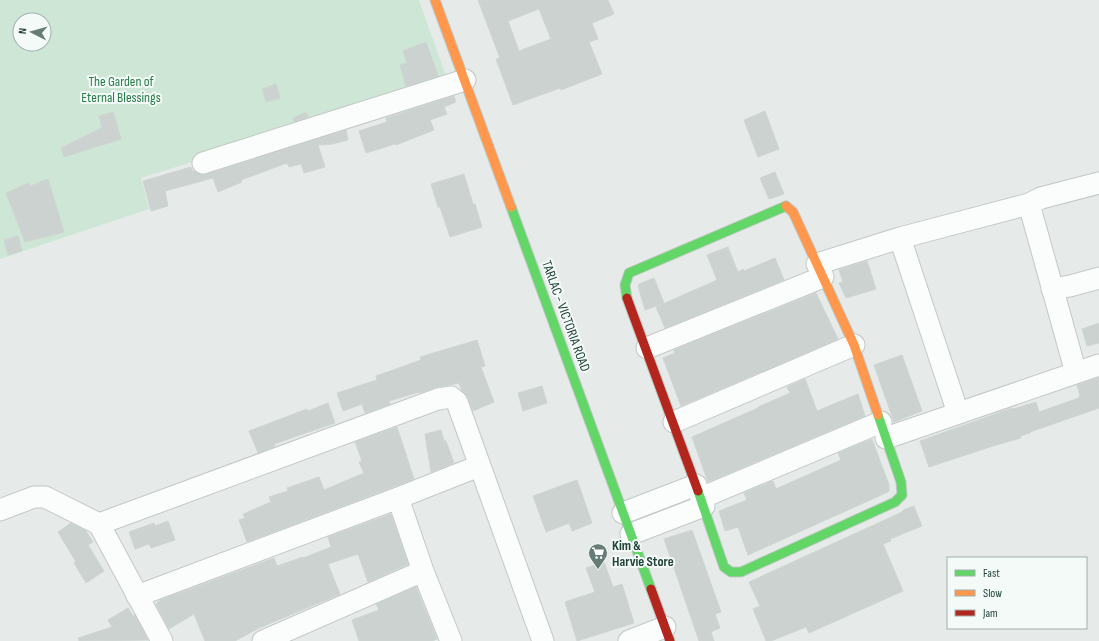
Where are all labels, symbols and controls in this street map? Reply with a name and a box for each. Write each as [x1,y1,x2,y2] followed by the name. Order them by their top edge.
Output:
[12,12,52,52] north arrow
[16,27,29,35] text: N
[81,73,161,106] park label: The Garden of Eternal Blessings
[538,258,594,374] street label: TARLAC - VICTORIA ROAD
[612,537,674,570] place label: Kim & Harvie Store
[587,542,609,570] supermarket icon: Kim & Harvie Store
[947,557,1087,629] legend
[983,566,1000,581] text: Fast
[983,586,1002,601] text: Slow
[982,606,998,621] text: Jam

